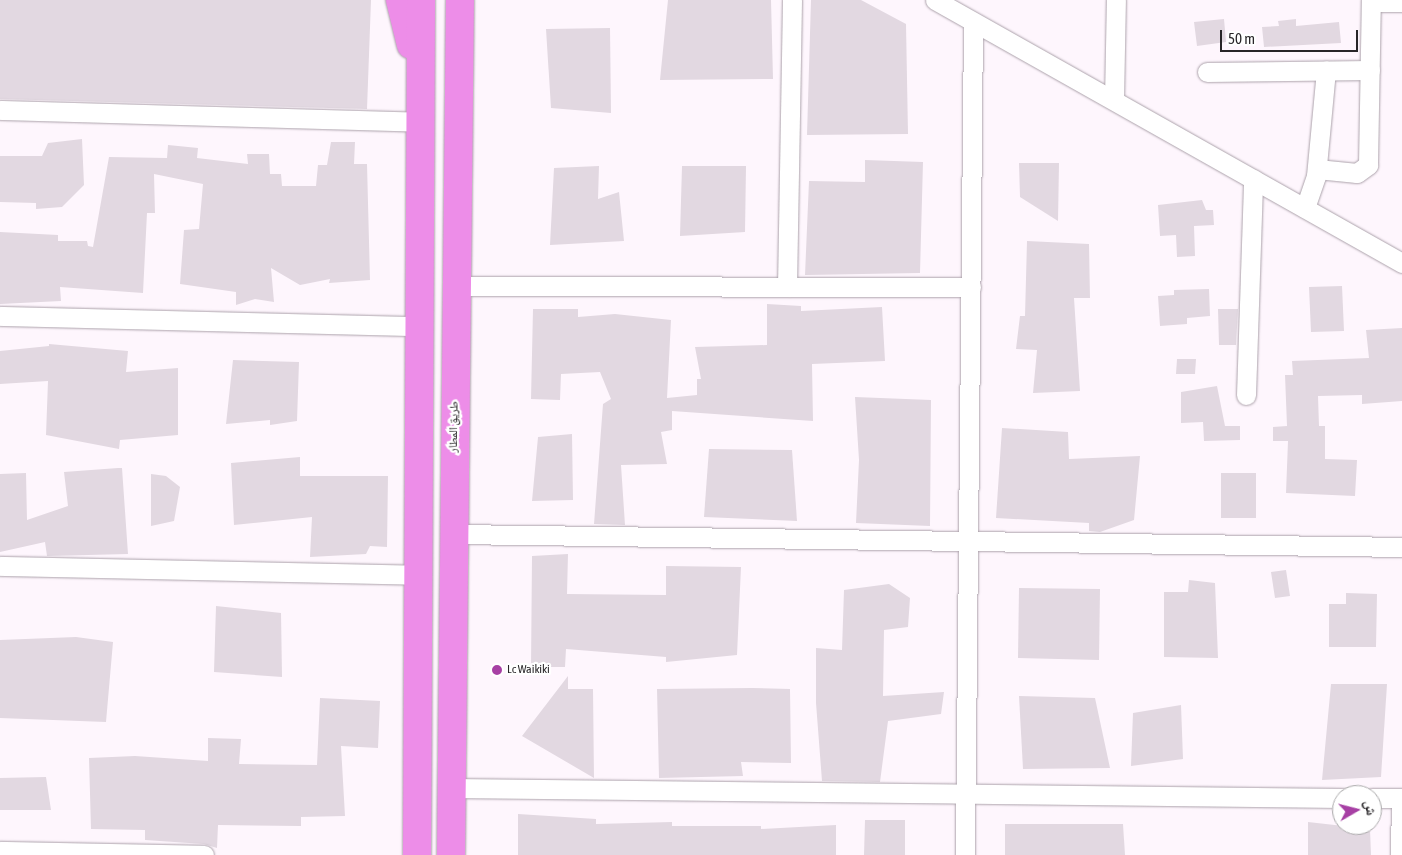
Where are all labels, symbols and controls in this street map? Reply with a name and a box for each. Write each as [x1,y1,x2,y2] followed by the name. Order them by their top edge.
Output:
[1222,20,1360,52] scale bar
[1228,30,1255,47] text: 50 m
[446,401,462,453] street label: طريق المطار
[507,663,550,677] place label: Lc Waikiki
[491,664,503,676] marker: Lc Waikiki
[1332,785,1382,835] north arrow
[1362,800,1380,817] text: ش

